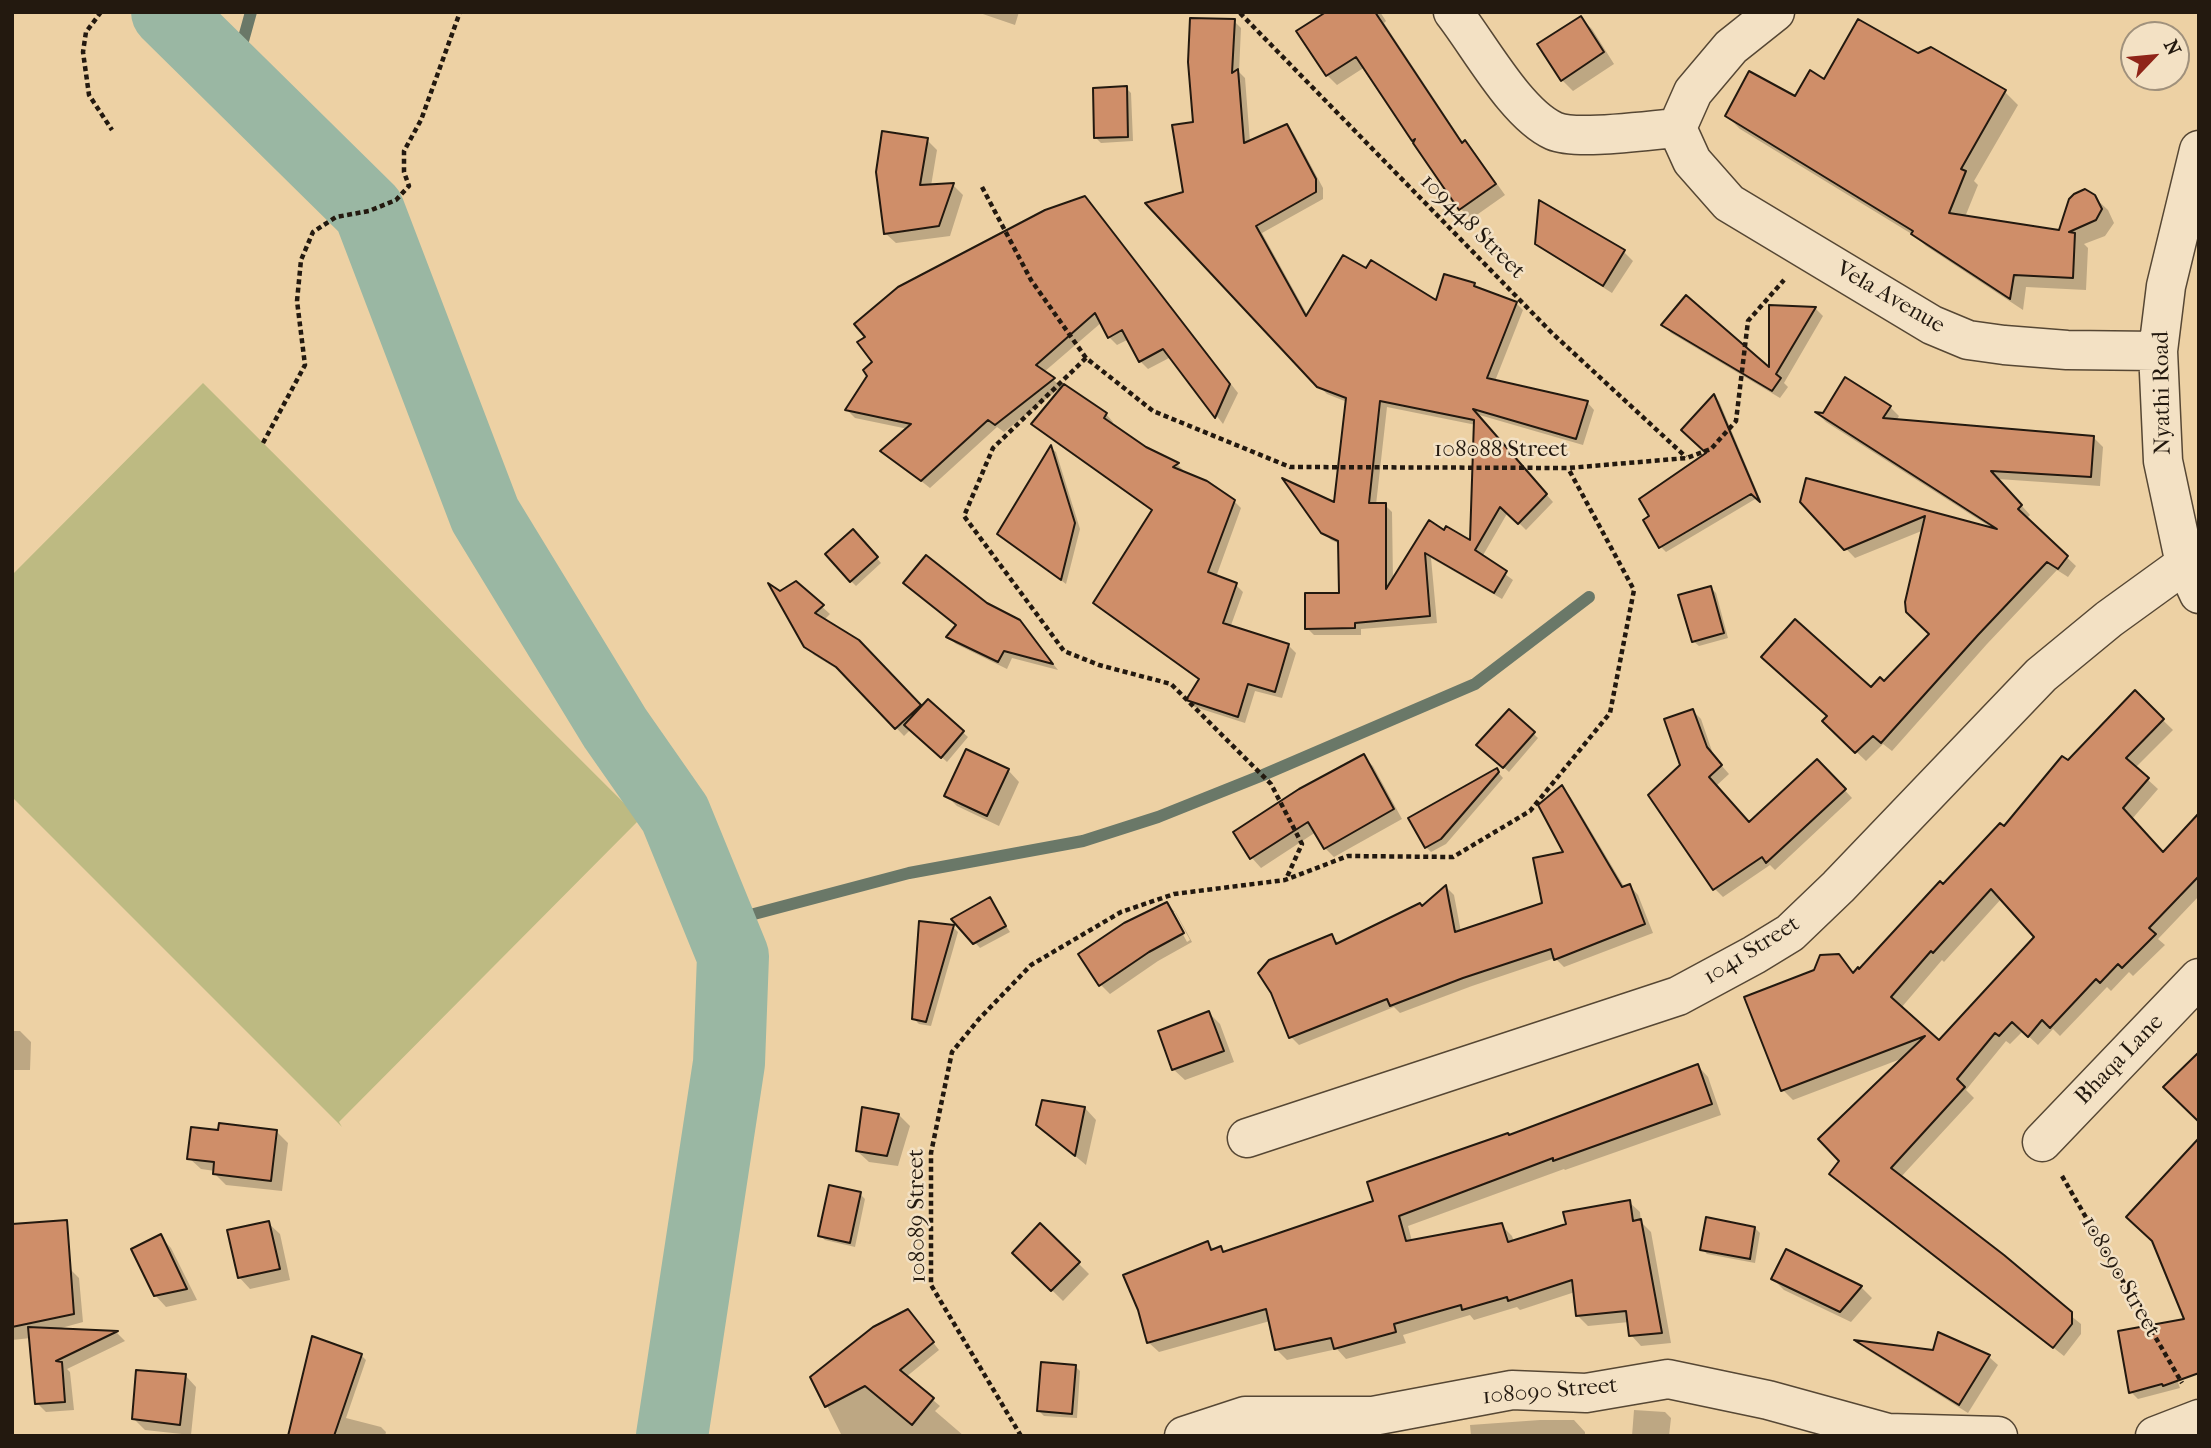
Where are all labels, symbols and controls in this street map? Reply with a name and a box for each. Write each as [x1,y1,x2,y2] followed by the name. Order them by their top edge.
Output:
[2120,21,2190,91] north arrow
[2159,36,2185,59] text: N
[1414,169,1530,285] street label: 109448 Street
[1831,256,1949,340] street label: Vela Avenue
[2148,331,2178,455] street label: Nyathi Road
[1434,436,1568,464] street label: 108088 Street
[1699,911,1805,991] street label: 1041 Street
[2070,1009,2170,1111] street label: Bhaqa Lane
[903,1149,933,1283] street label: 108089 Street
[2074,1211,2166,1343] street label: 108090 Street
[1481,1372,1619,1412] street label: 108090 Street

